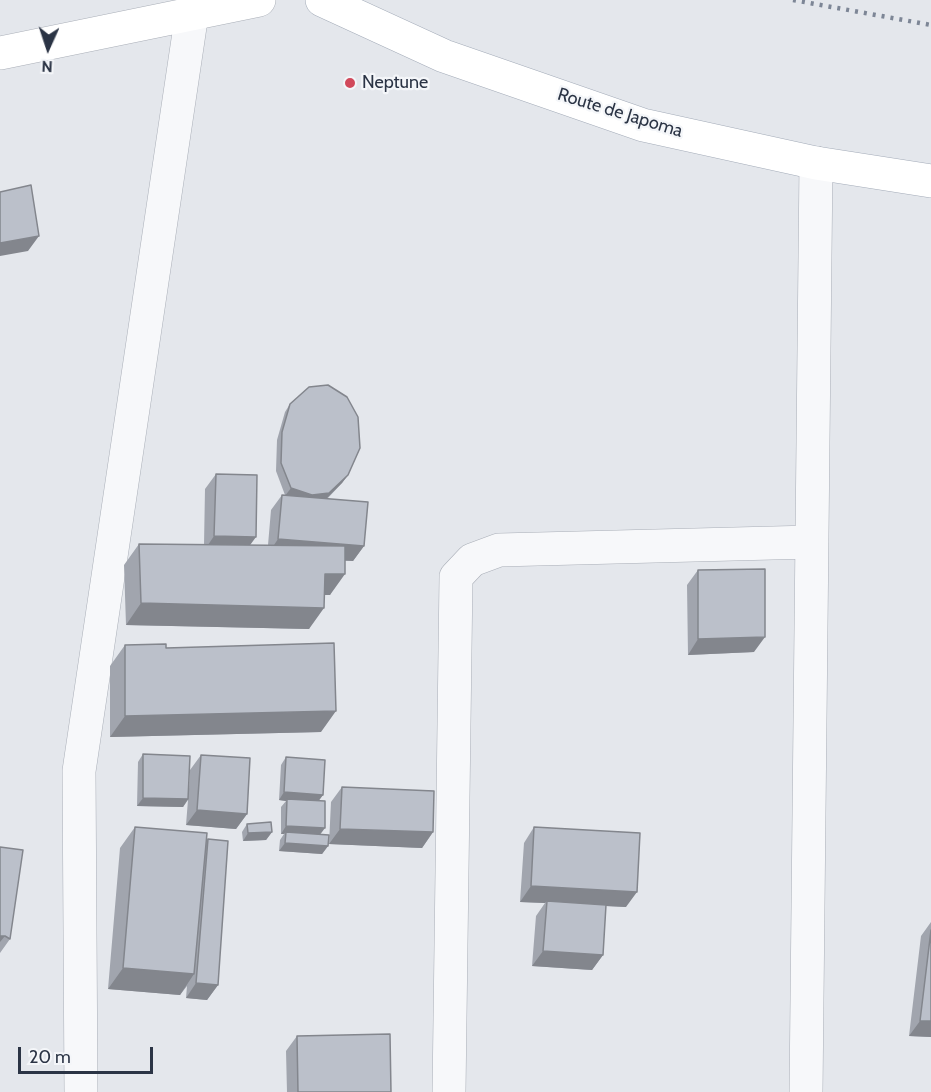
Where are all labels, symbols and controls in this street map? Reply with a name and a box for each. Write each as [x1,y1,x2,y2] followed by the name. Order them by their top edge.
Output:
[18,18,78,78] north arrow
[41,57,53,76] text: N
[362,72,428,94] place label: Neptune
[343,76,357,90] marker: Neptune
[555,84,685,142] street label: Route de Japoma
[21,1035,156,1073] scale bar
[29,1046,71,1068] text: 20 m

